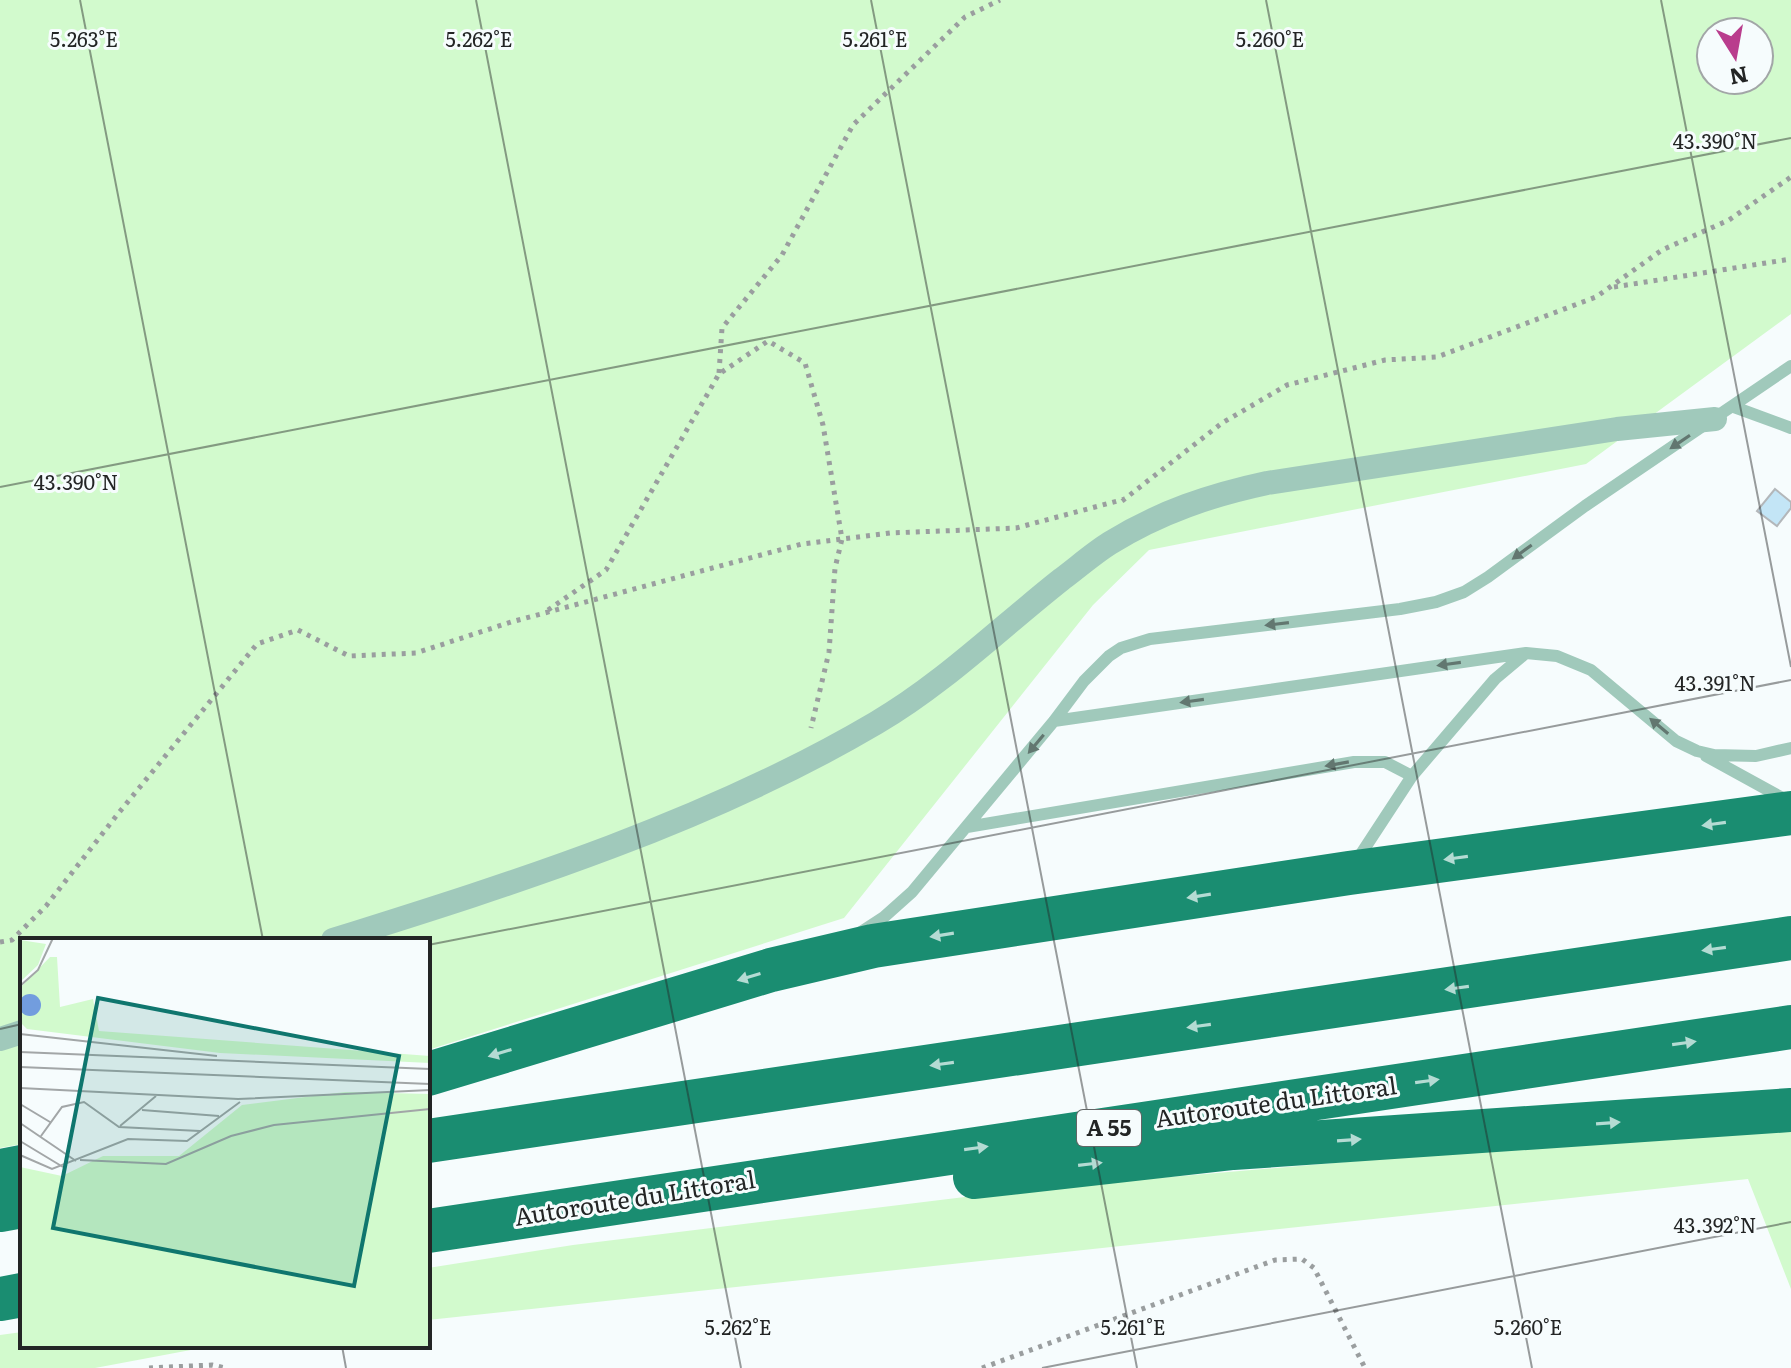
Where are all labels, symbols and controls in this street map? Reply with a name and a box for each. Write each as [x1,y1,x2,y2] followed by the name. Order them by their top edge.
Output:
[1695,16,1775,96] north arrow
[50,23,118,53] text: 5.263°E
[445,23,513,53] text: 5.262°E
[842,23,908,53] text: 5.261°E
[1236,23,1304,53] text: 5.260°E
[1727,59,1751,95] text: N
[1673,125,1757,155] text: 43.390°N
[1670,434,1691,449] one-way arrow
[34,466,118,496] text: 43.390°N
[1512,544,1532,560] one-way arrow
[1265,617,1290,630] one-way arrow
[1436,658,1461,671] one-way arrow
[1674,667,1756,697] text: 43.391°N
[1179,695,1204,708] one-way arrow
[1649,718,1669,735] one-way arrow
[1028,734,1045,754] one-way arrow
[1325,759,1350,771] one-way arrow
[1701,818,1726,831] one-way arrow
[1443,852,1468,865] one-way arrow
[1186,890,1211,902] one-way arrow
[929,929,954,942] one-way arrow
[20,938,430,1348] inset map
[1701,944,1726,956] one-way arrow
[736,971,760,984] one-way arrow
[1444,982,1469,995] one-way arrow
[1187,1020,1212,1033] one-way arrow
[1672,1036,1697,1049] one-way arrow
[488,1047,512,1060] one-way arrow
[929,1058,954,1071] one-way arrow
[1153,1066,1399,1135] street label: Autoroute du Littoral
[1415,1074,1440,1087] one-way arrow
[1077,1110,1141,1146] road number: A 55
[1596,1116,1621,1129] one-way arrow
[1336,1133,1361,1146] one-way arrow
[964,1141,989,1154] one-way arrow
[1078,1157,1103,1170] one-way arrow
[512,1160,758,1233] street label: Autoroute du Littoral
[1674,1209,1756,1239] text: 43.392°N
[704,1311,772,1341] text: 5.262°E
[1100,1311,1166,1341] text: 5.261°E
[1494,1311,1562,1341] text: 5.260°E

